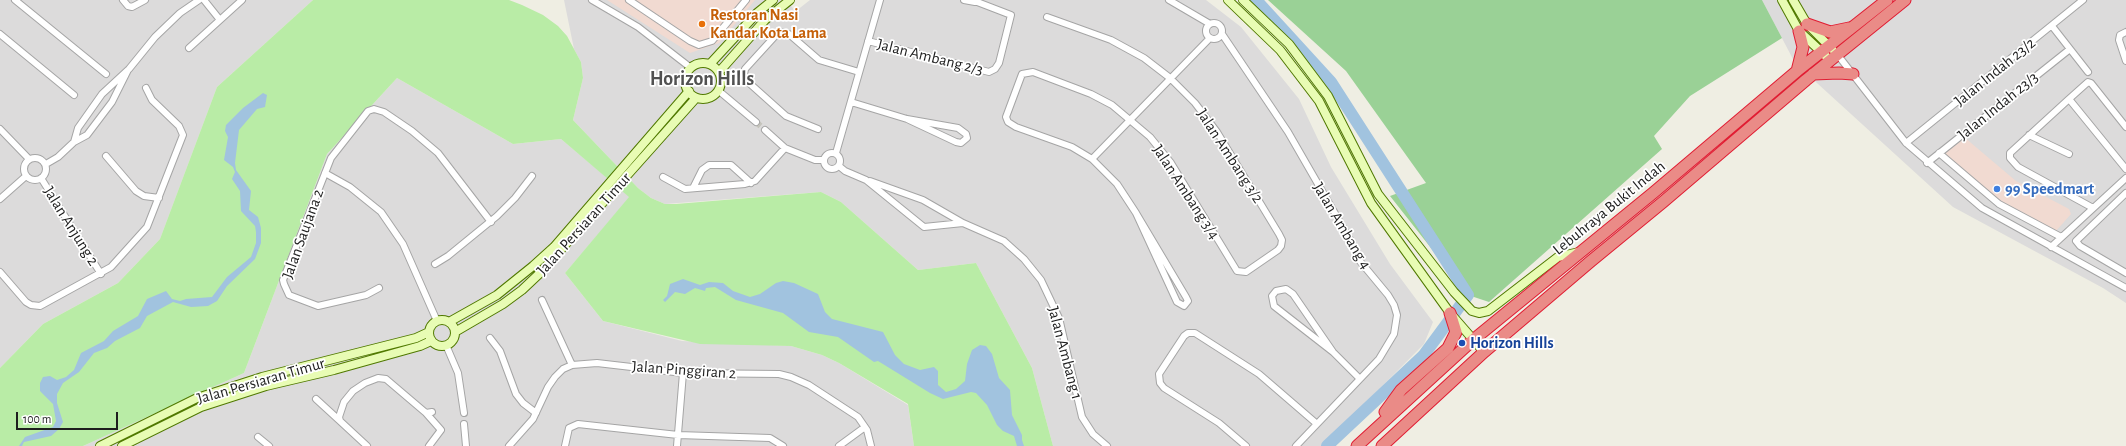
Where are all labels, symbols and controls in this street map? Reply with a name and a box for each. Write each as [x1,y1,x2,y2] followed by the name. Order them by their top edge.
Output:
[710,5,827,43] place label: Restoran Nasi Kandar Kota Lama
[697,19,707,29] marker: Restoran Nasi Kandar Kota Lama
[1951,33,2039,111] street label: Jalan Indah 23/2
[875,35,985,79] street label: Jalan Ambang 2/3
[650,67,754,91] district label: Horizon Hills
[1954,68,2042,144] street label: Jalan Indah 23/3
[1192,105,1268,207] street label: Jalan Ambang 3/2
[1148,141,1224,243] street label: Jalan Ambang 3/4
[1549,157,1669,259] street label: Lebuhraya Bukit Indah
[533,168,635,280] street label: Jalan Persiaran Timur
[1309,179,1375,273] street label: Jalan Ambang 4
[2005,179,2094,199] place label: 99 Speedmart
[39,183,103,269] street label: Jalan Anjung 2
[1992,184,2002,194] marker: 99 Speedmart
[278,187,328,281] street label: Jalan Saujana 2
[1043,304,1087,402] street label: Jalan Ambang 1
[1470,333,1554,353] place label: Horizon Hills
[1457,338,1467,348] marker: Horizon Hills
[195,354,327,408] street label: Jalan Persiaran Timur
[631,357,737,383] street label: Jalan Pinggiran 2
[18,404,120,430] scale bar
[23,413,51,425] text: 100 m

